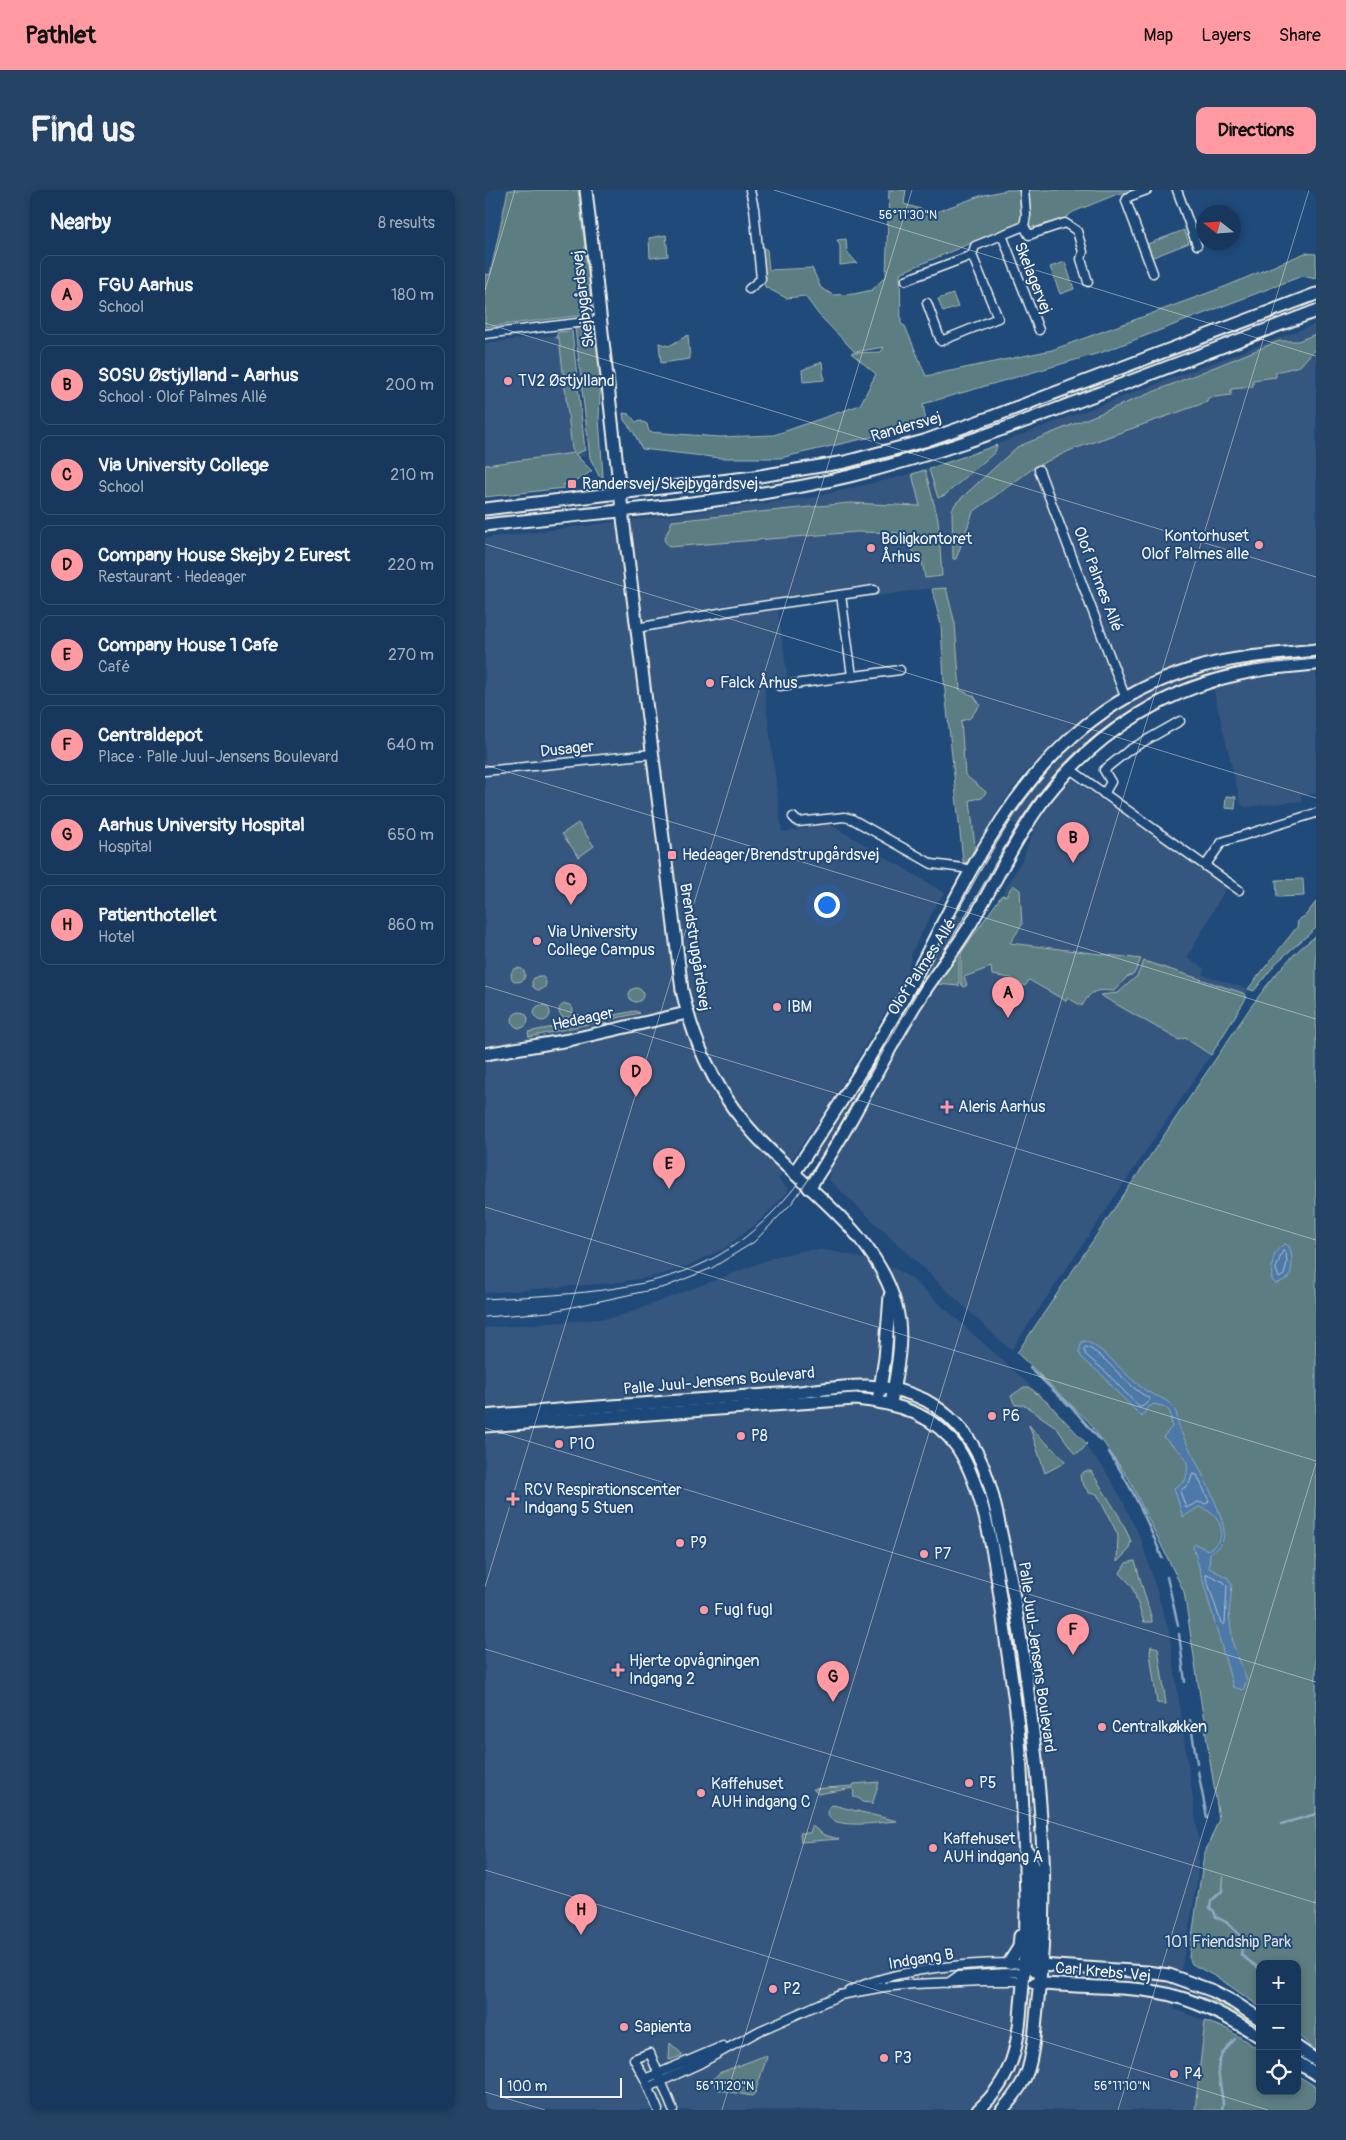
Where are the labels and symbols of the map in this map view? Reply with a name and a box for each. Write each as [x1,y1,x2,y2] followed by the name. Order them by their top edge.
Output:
[1196,205,1241,250] north arrow
[879,208,937,223] text: 56°11'30"N
[1010,239,1056,317] street label: Skelagervej
[567,249,599,349] street label: Skejbygårdsvej
[518,371,615,391] place label: TV2 Østjylland
[502,375,514,387] marker: TV2 Østjylland
[868,407,944,447] street label: Randersvej
[582,474,758,494] place label: Randersvej/Skejbygårdsvej
[566,478,578,490] marker: Randersvej/Skejbygårdsvej
[1069,524,1127,634] street label: Olof Palmes Allé
[1141,526,1250,564] place label: Kontorhuset Olof Palmes alle
[881,529,973,567] place label: Boligkontoret Århus
[1253,539,1265,551] marker: Kontorhuset Olof Palmes alle
[865,542,877,554] marker: Boligkontoret Århus
[720,672,797,693] place label: Falck Århus
[704,677,716,689] marker: Falck Århus
[539,736,595,762] street label: Dusager
[1057,822,1089,863] pin: B
[682,845,879,865] place label: Hedeager/Brendstrupgårdsvej
[666,849,678,861] marker: Hedeager/Brendstrupgårdsvej
[555,864,587,905] pin: C
[675,882,715,1012] street label: Brendstrupgårdsvej
[814,892,840,918] your location
[883,915,961,1019] street label: Olof Palmes Allé
[547,922,655,960] place label: Via University College Campus
[531,935,543,947] marker: Via University College Campus
[992,977,1024,1018] pin: A
[787,997,812,1017] place label: IBM
[771,1001,783,1013] marker: IBM
[550,1003,616,1035] street label: Hedeager
[620,1056,652,1097] pin: D
[958,1097,1046,1117] place label: Aleris Aarhus
[940,1100,954,1114] marker: Aleris Aarhus
[653,1148,685,1189] pin: E
[622,1363,816,1399] street label: Palle Juul-Jensens Boulevard
[1002,1406,1020,1426] place label: P6
[986,1410,998,1422] marker: P6
[751,1426,768,1446] place label: P8
[735,1430,747,1442] marker: P8
[569,1434,595,1454] place label: P10
[553,1438,565,1450] marker: P10
[524,1480,682,1518] place label: RCV Respirationscenter Indgang 5 Stuen
[506,1492,520,1506] marker: RCV Respirationscenter Indgang 5 Stuen
[690,1533,707,1553] place label: P9
[674,1537,686,1549] marker: P9
[934,1544,952,1564] place label: P7
[918,1548,930,1560] marker: P7
[1014,1560,1060,1754] street label: Palle Juul-Jensens Boulevard
[714,1600,773,1620] place label: Fugl fugl
[698,1604,710,1616] marker: Fugl fugl
[1057,1614,1089,1655] pin: F
[629,1651,760,1689] place label: Hjerte opvågningen Indgang 2
[817,1661,849,1702] pin: G
[611,1663,625,1677] marker: Hjerte opvågningen Indgang 2
[1112,1717,1207,1737] place label: Centralkøkken
[1096,1721,1108,1733] marker: Centralkøkken
[979,1773,997,1793] place label: P5
[711,1774,811,1812] place label: Kaffehuset AUH indgang C
[963,1777,975,1789] marker: P5
[695,1787,707,1799] marker: Kaffehuset AUH indgang C
[943,1829,1043,1867] place label: Kaffehuset AUH indgang A
[927,1842,939,1854] marker: Kaffehuset AUH indgang A
[565,1894,597,1935] pin: H
[1165,1932,1291,1952] park label: 101 Friendship Park
[887,1944,955,1974] street label: Indgang B
[1054,1958,1152,1986] street label: Carl Krebs' Vej
[783,1979,801,1999] place label: P2
[767,1983,779,1995] marker: P2
[634,2017,692,2037] place label: Sapienta
[618,2021,630,2033] marker: Sapienta
[894,2048,912,2068] place label: P3
[878,2052,890,2064] marker: P3
[1184,2064,1202,2084] place label: P4
[1168,2068,1180,2080] marker: P4
[500,2075,623,2098] scale bar
[696,2079,754,2094] text: 56°11'20"N
[1094,2079,1150,2094] text: 56°11'10"N

